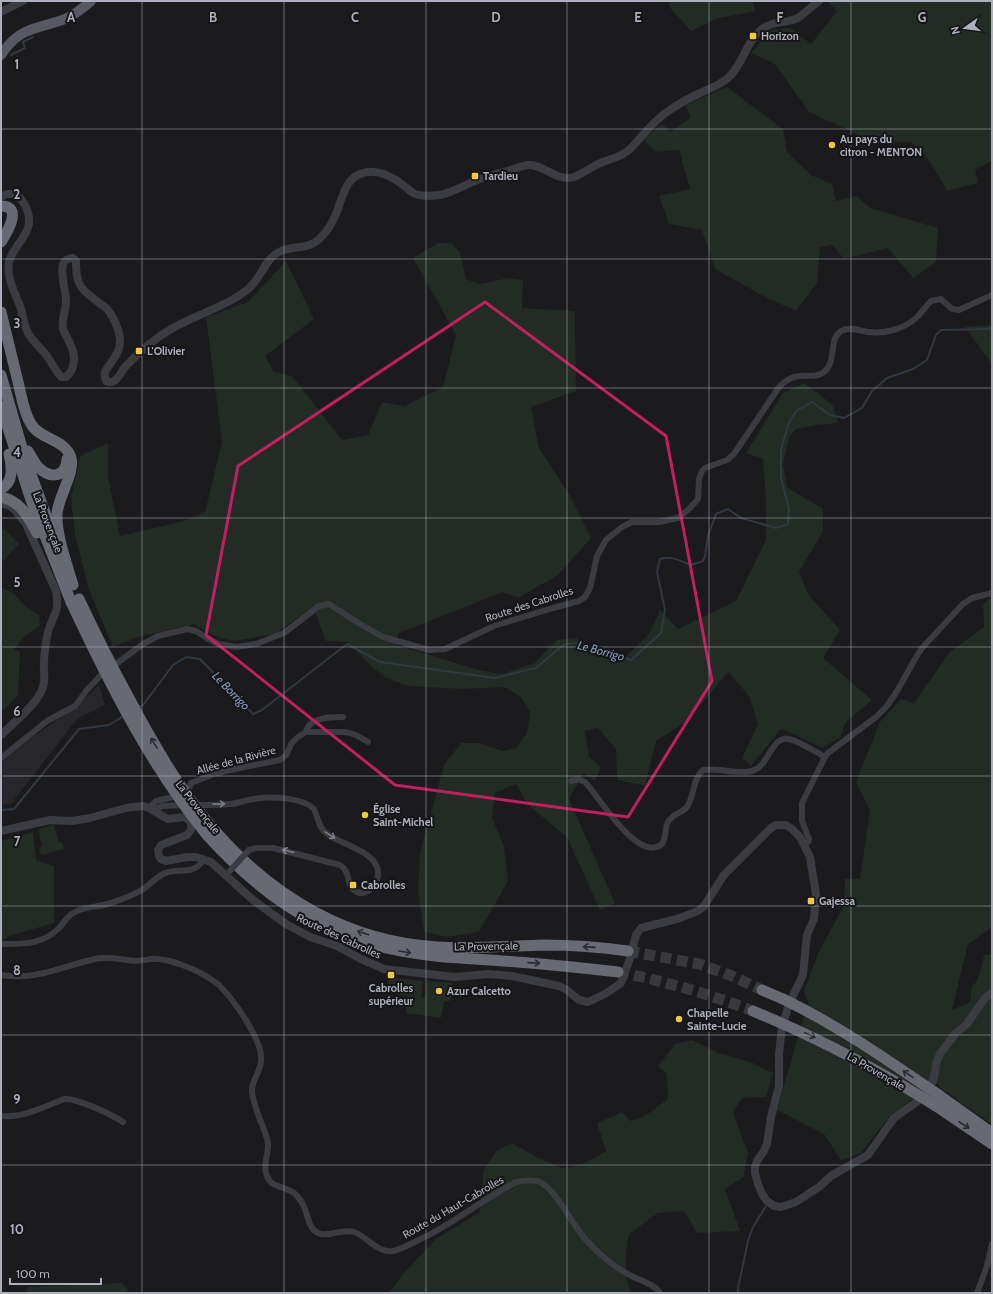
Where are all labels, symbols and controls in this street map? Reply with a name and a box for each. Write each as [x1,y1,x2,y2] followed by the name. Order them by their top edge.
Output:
[945,8,985,48] north arrow
[67,9,76,25] text: A
[209,9,217,25] text: B
[351,9,359,25] text: C
[491,9,501,25] text: D
[634,9,642,25] text: E
[777,9,784,25] text: F
[918,9,927,25] text: G
[948,25,963,36] text: N
[761,29,799,43] place label: Horizon
[748,31,758,41] marker: Horizon
[15,56,19,72] text: 1
[840,132,922,159] place label: Au pays du citron - MENTON
[827,140,837,150] marker: Au pays du citron - MENTON
[483,169,518,183] place label: Tardieu
[470,171,480,181] marker: Tardieu
[14,186,21,202] text: 2
[13,315,21,331] text: 3
[147,344,185,358] place label: L'Olivier
[134,346,144,356] marker: L'Olivier
[13,444,21,460] text: 4
[30,489,66,555] street label: La Provençale
[14,574,21,590] text: 5
[483,583,575,625] street label: Route des Cabrolles
[576,637,626,664] water label: Le Borrigo
[209,668,253,713] water label: Le Borrigo
[13,703,21,719] text: 6
[149,737,157,749] one-way arrow
[195,743,277,777] street label: Allée de la Rivière
[173,777,224,837] street label: La Provençale
[212,801,225,808] one-way arrow
[373,802,433,829] place label: Église Saint-Michel
[360,810,370,820] marker: Église Saint-Michel
[324,831,336,839] one-way arrow
[14,833,21,849] text: 7
[282,847,295,855] one-way arrow
[361,878,406,892] place label: Cabrolles
[348,880,358,890] marker: Cabrolles
[819,894,855,908] place label: Gajessa
[806,896,816,906] marker: Gajessa
[295,910,384,962] street label: Route des Cabrolles
[357,929,370,936] one-way arrow
[454,938,519,954] street label: La Provençale
[583,943,596,950] one-way arrow
[398,948,411,956] one-way arrow
[527,960,540,967] one-way arrow
[13,962,21,978] text: 8
[386,970,396,980] marker: Cabrolles supérieur
[369,981,414,1008] place label: Cabrolles supérieur
[447,984,511,998] place label: Azur Calcetto
[434,986,444,996] marker: Azur Calcetto
[687,1006,747,1033] place label: Chapelle Sainte-Lucie
[674,1014,684,1024] marker: Chapelle Sainte-Lucie
[804,1032,816,1040] one-way arrow
[845,1049,908,1093] street label: La Provençale
[902,1070,913,1078] one-way arrow
[13,1091,21,1107] text: 9
[958,1121,969,1129] one-way arrow
[400,1172,506,1242] street label: Route du Haut-Cabrolles
[10,1221,24,1237] text: 10
[10,1260,101,1286] scale bar
[16,1266,50,1281] text: 100 m

